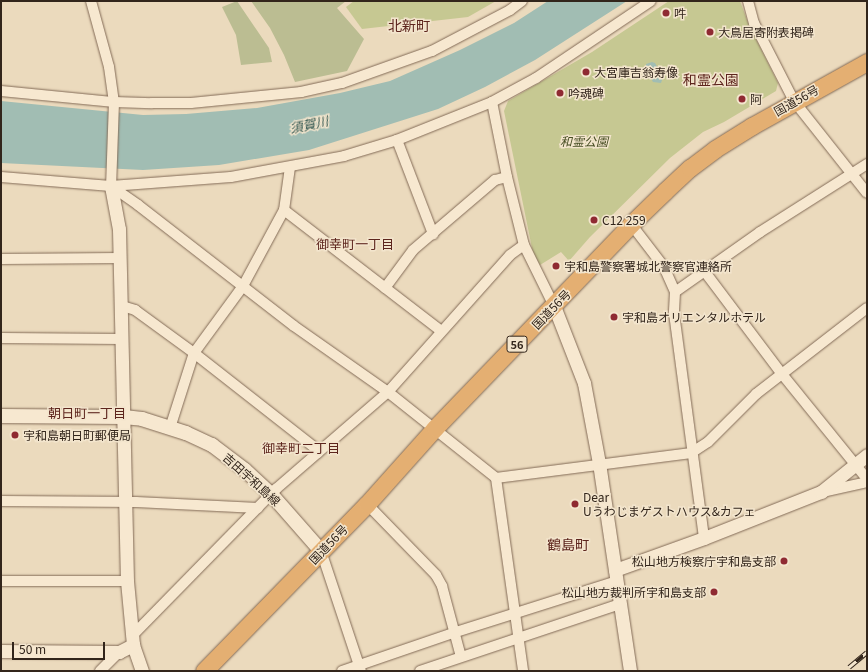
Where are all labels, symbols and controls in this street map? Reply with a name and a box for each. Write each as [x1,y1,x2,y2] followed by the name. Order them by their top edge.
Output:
[674,6,686,20] place label: 吽
[661,8,671,18] marker: 吽
[388,17,430,33] district label: 北新町
[718,25,814,39] place label: 大鳥居寄附表掲碑
[705,27,715,37] marker: 大鳥居寄附表掲碑
[594,65,678,79] place label: 大宮庫吉翁寿像
[581,67,591,77] marker: 大宮庫吉翁寿像
[683,71,739,87] district label: 和霊公園
[771,82,821,118] street label: 国道56号
[568,86,604,100] place label: 吟魂碑
[555,88,565,98] marker: 吟魂碑
[750,92,762,106] place label: 阿
[737,94,747,104] marker: 阿
[288,113,330,137] water label: 須賀川
[560,134,608,148] park label: 和霊公園
[602,213,646,227] place label: C12 259
[589,215,599,225] marker: C12 259
[316,236,394,252] district label: 御幸町一丁目
[564,259,732,273] place label: 宇和島警察署城北警察官連絡所
[551,261,561,271] marker: 宇和島警察署城北警察官連絡所
[529,286,573,332] street label: 国道56号
[622,310,766,324] place label: 宇和島オリエンタルホテル
[609,312,619,322] marker: 宇和島オリエンタルホテル
[506,335,528,353] road number: 56
[48,405,126,421] district label: 朝日町一丁目
[23,428,131,442] place label: 宇和島朝日町郵便局
[10,430,20,440] marker: 宇和島朝日町郵便局
[262,440,340,456] district label: 御幸町二丁目
[220,450,284,508] street label: 吉田宇和島線
[583,490,756,518] place label: Dear Uうわじまゲストハウス&カフェ
[570,499,580,509] marker: Dear Uうわじまゲストハウス&カフェ
[306,521,350,567] street label: 国道56号
[547,536,589,552] district label: 鶴島町
[632,554,776,568] place label: 松山地方検察庁宇和島支部
[779,556,789,566] marker: 松山地方検察庁宇和島支部
[562,585,706,599] place label: 松山地方裁判所宇和島支部
[709,587,719,597] marker: 松山地方裁判所宇和島支部
[14,634,107,660] scale bar
[19,640,46,657] text: 50 m

